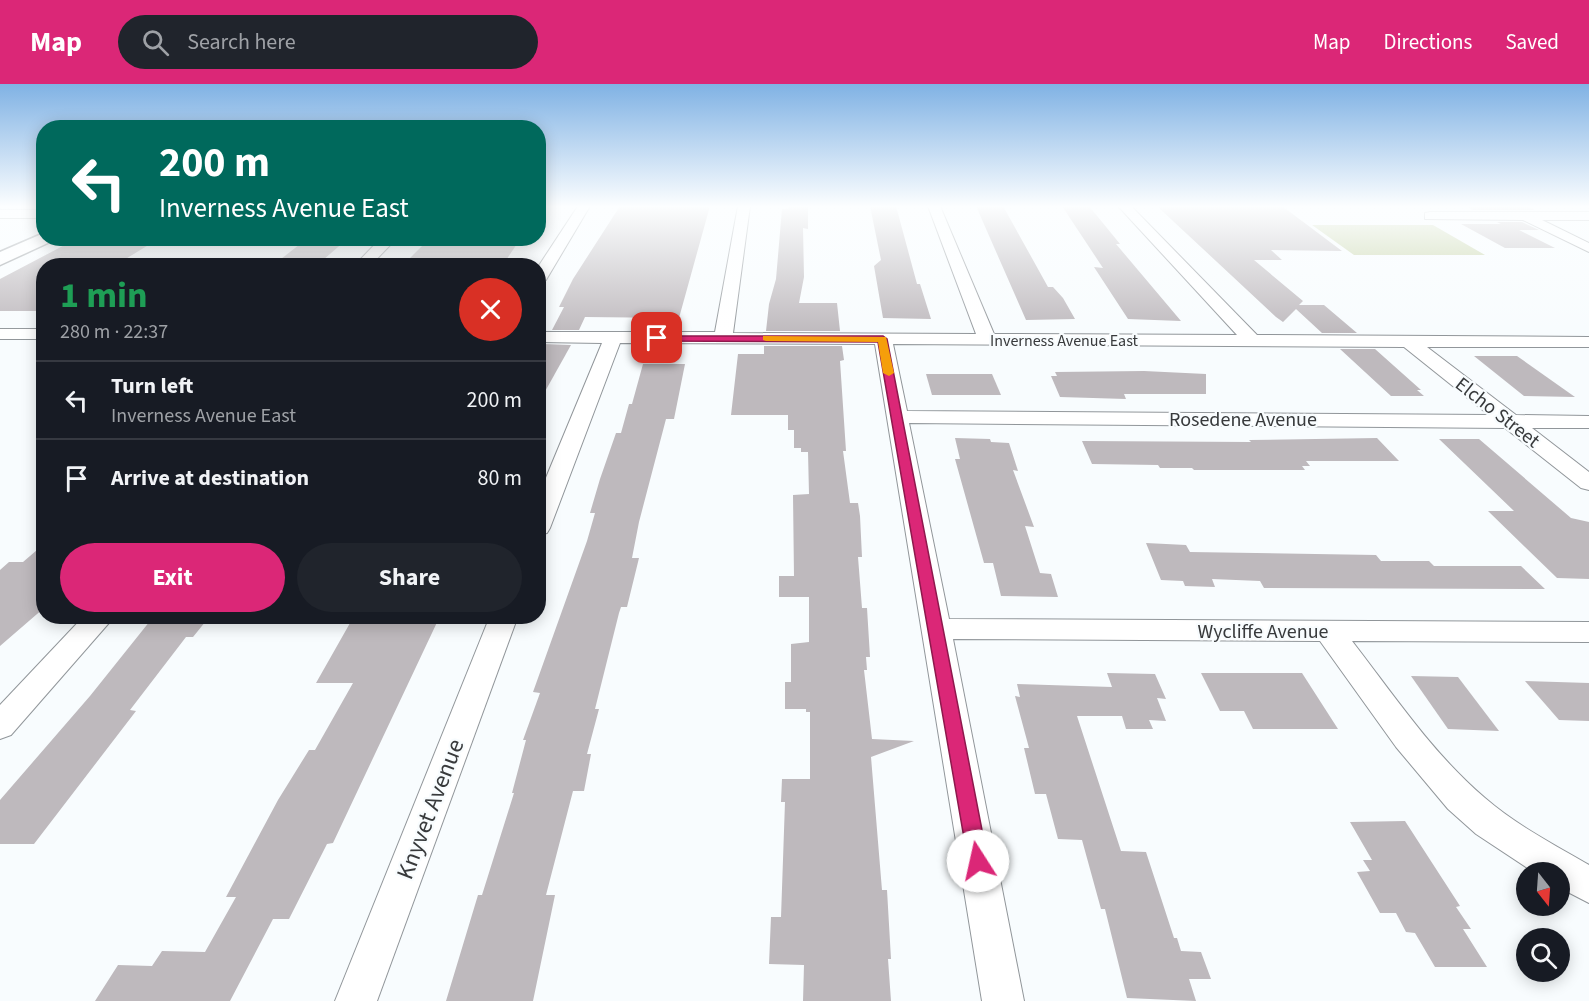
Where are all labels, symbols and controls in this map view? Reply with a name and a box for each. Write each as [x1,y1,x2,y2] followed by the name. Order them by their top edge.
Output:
[118,15,538,69] search box
[30,22,82,62] text: Map
[139,26,172,59] icon: search
[187,26,296,58] text: Search here
[1313,27,1351,57] text: Map
[1384,27,1472,57] text: Directions
[1505,27,1559,57] text: Saved
[159,133,270,193] text: 200 m
[60,144,138,222] icon: left
[159,189,409,228] text: Inverness Avenue East
[60,270,148,321] text: 1 min
[459,278,522,341] button: close
[631,312,682,363] pin
[60,318,168,346] text: 280 m · 22:37
[640,321,673,354] icon: arrive
[990,330,1139,352] street label: Inverness Avenue East
[111,370,193,402] text: Turn left
[1449,371,1546,455] street label: Elcho Street
[60,384,93,417] icon: left
[467,384,522,416] text: 200 m
[111,402,296,430] text: Inverness Avenue East
[1169,406,1317,434] street label: Rosedene Avenue
[60,462,93,495] icon: arrive
[111,462,309,494] text: Arrive at destination
[477,462,522,494] text: 80 m
[60,543,285,612] button: Exit
[297,543,522,612] button: Share
[1197,618,1329,646] street label: Wycliffe Avenue
[388,734,473,884] street label: Knyvet Avenue
[946,829,1010,893] position arrow
[1516,862,1570,916] north arrow
[1516,862,1570,982] map controls
[1516,928,1570,982] button: search

